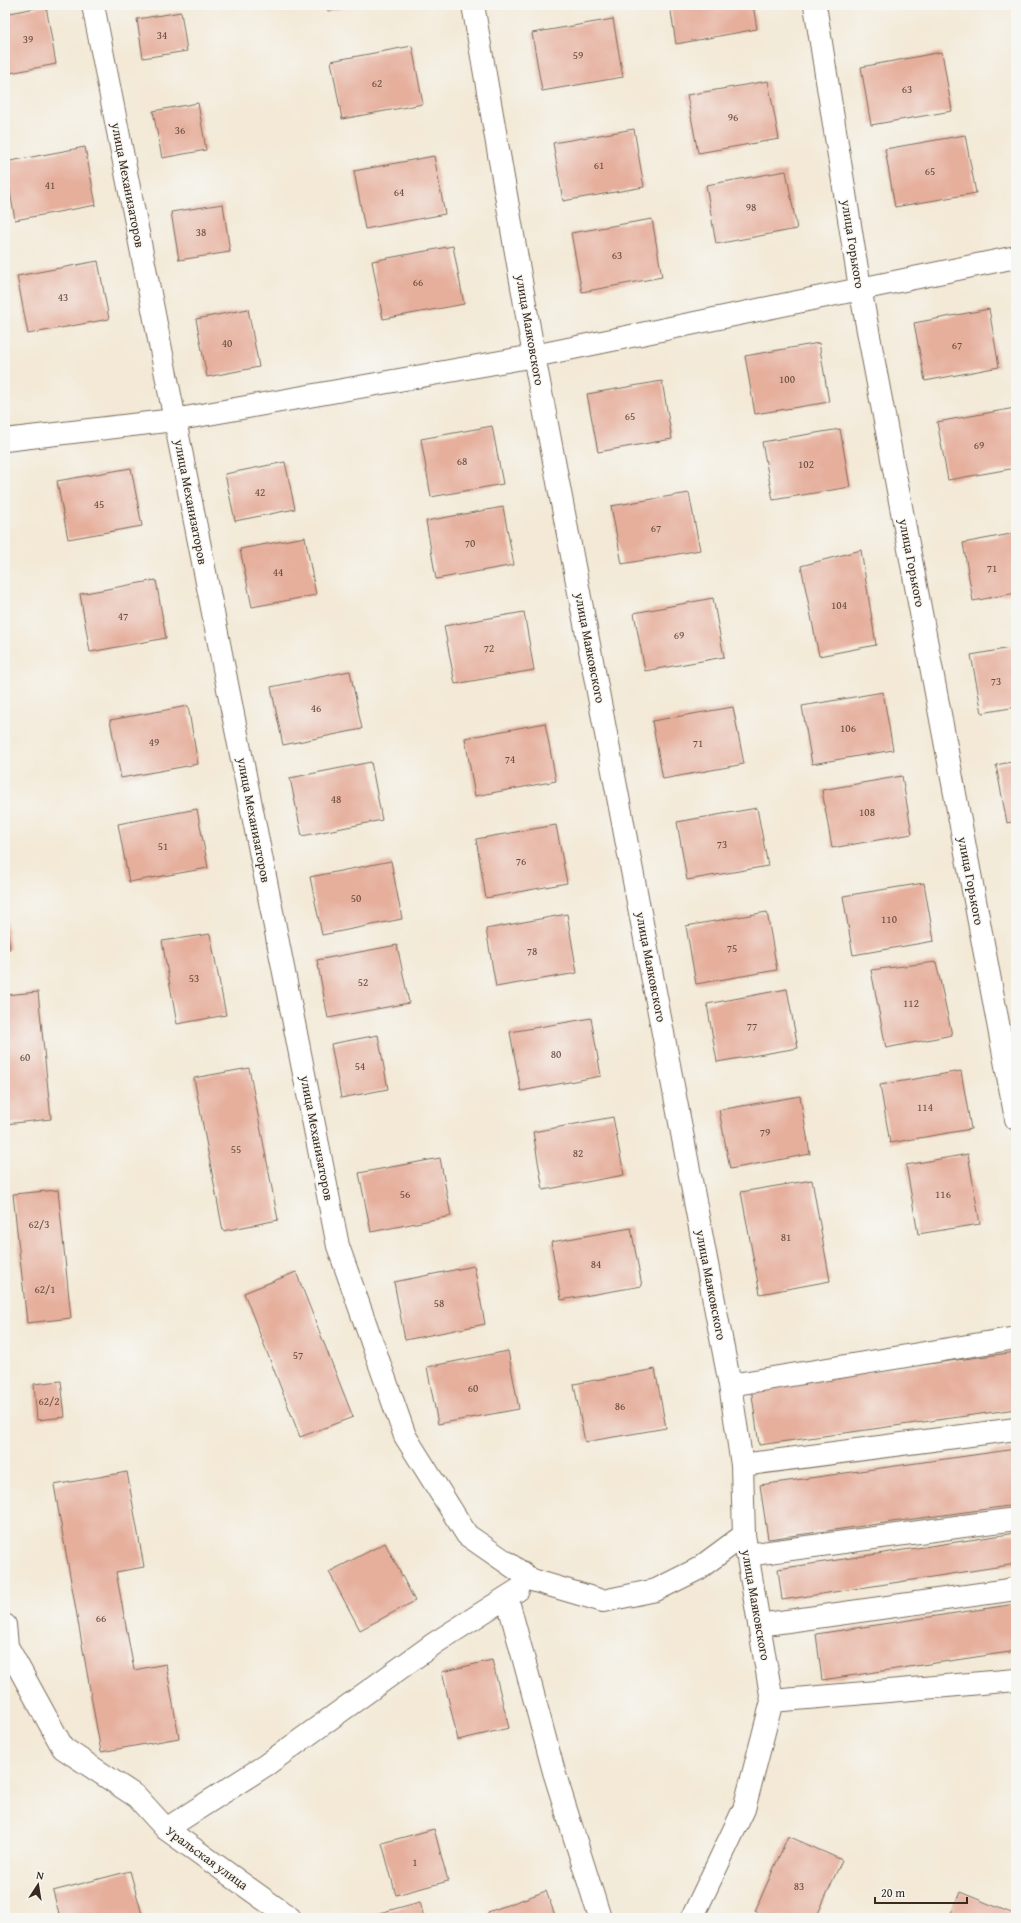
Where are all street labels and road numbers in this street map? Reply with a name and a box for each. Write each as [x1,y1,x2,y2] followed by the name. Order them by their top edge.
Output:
[106,120,149,249] street label: улица Механизаторов
[836,197,869,290] street label: улица Горького
[511,272,549,387] street label: улица Маяковского
[169,437,212,566] street label: улица Механизаторов
[894,516,930,609] street label: улица Горького
[570,590,610,705] street label: улица Маяковского
[232,755,275,884] street label: улица Механизаторов
[953,834,989,927] street label: улица Горького
[631,909,671,1024] street label: улица Маяковского
[295,1073,338,1202] street label: улица Механизаторов
[691,1227,731,1342] street label: улица Маяковского
[737,1547,775,1662] street label: улица Маяковского
[162,1822,253,1895] street label: Уральская улица

